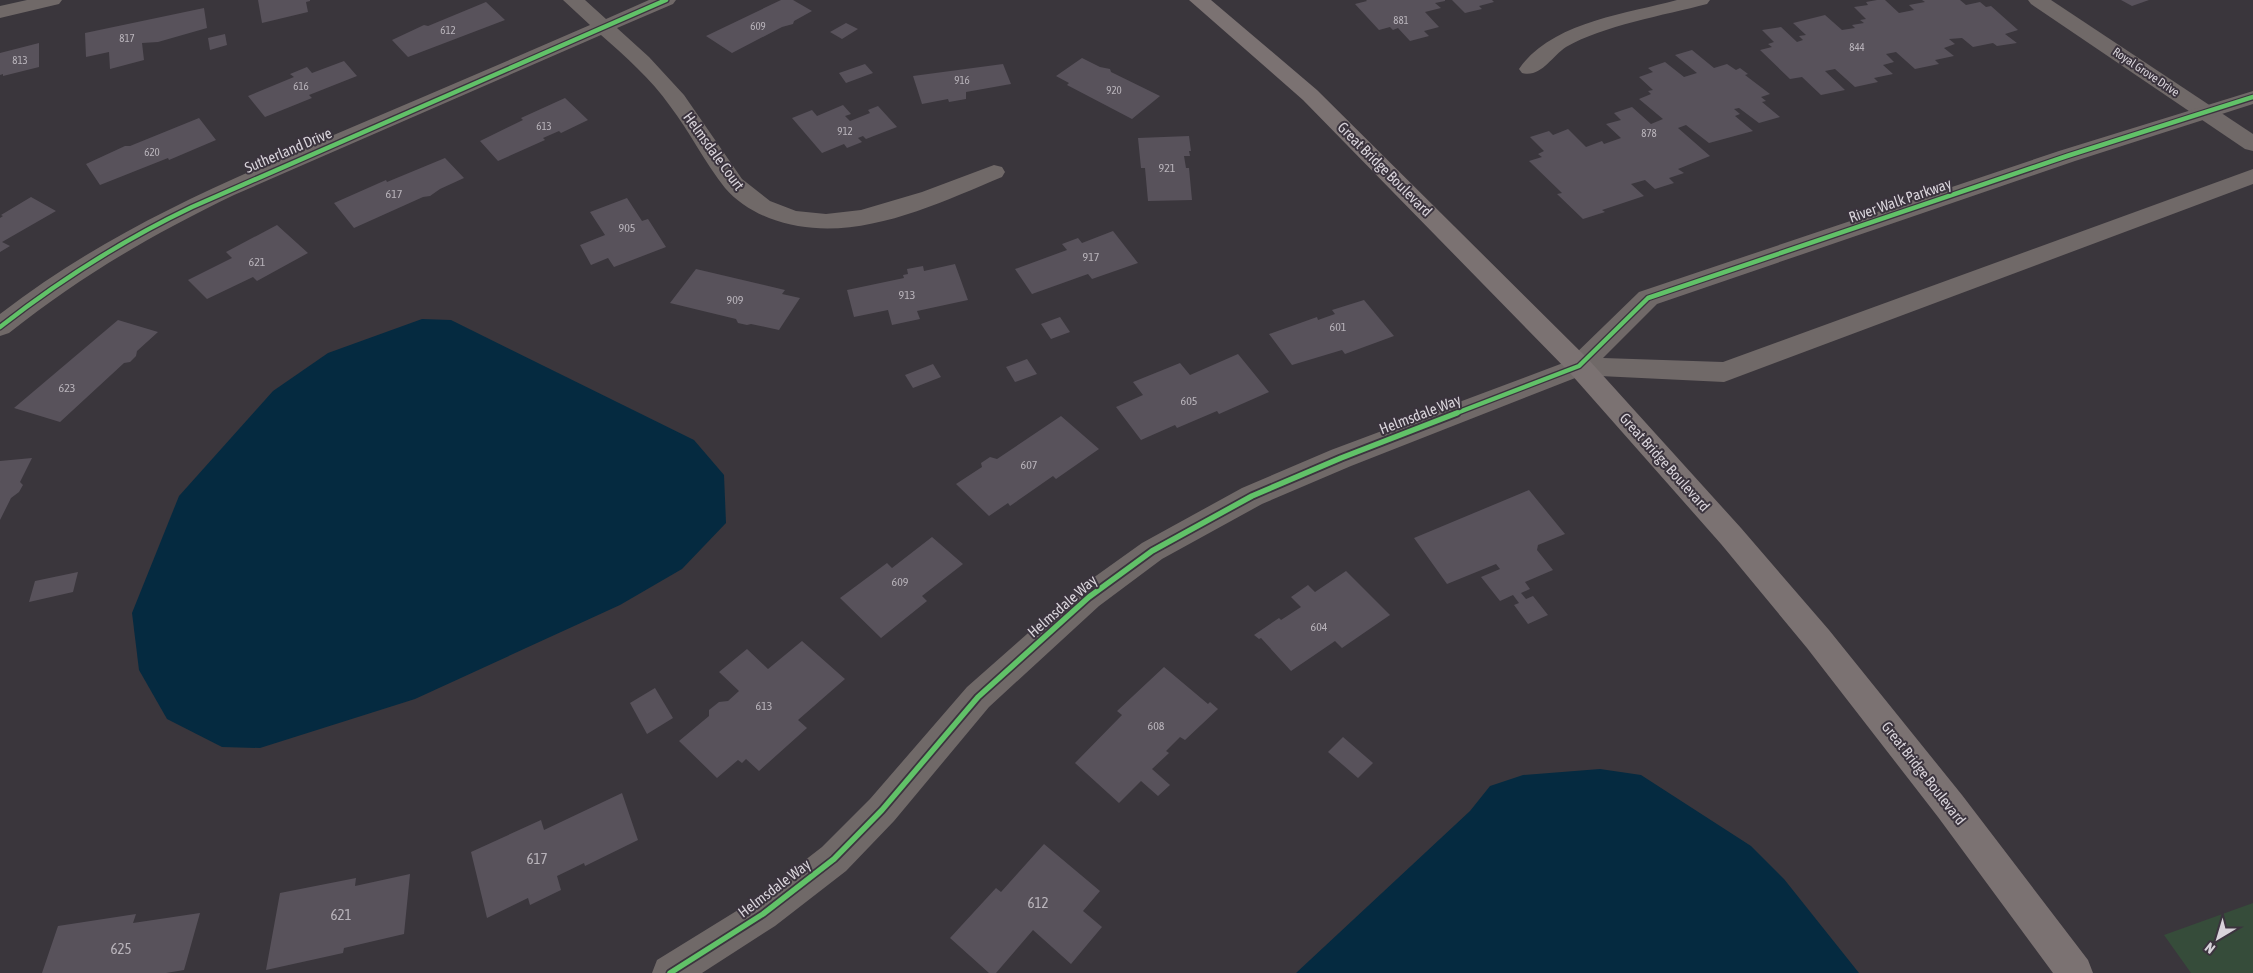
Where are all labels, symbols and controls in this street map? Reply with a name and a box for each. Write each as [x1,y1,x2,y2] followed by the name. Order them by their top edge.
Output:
[1393,14,1409,26] house number: 881
[750,20,766,32] house number: 609
[440,24,456,36] house number: 612
[119,32,135,44] house number: 817
[1849,41,1865,53] house number: 844
[2110,45,2182,99] street label: Royal Grove Drive
[12,54,28,66] house number: 813
[954,74,970,86] house number: 916
[293,80,309,92] house number: 616
[1106,84,1122,96] house number: 920
[680,109,748,193] street label: Helmsdale Court
[1334,118,1436,220] street label: Great Bridge Boulevard
[536,120,552,132] house number: 613
[242,124,334,176] street label: Sutherland Drive
[837,125,853,137] house number: 912
[1641,127,1657,139] house number: 878
[144,146,160,158] house number: 620
[1159,161,1176,175] house number: 921
[1846,174,1954,226] street label: River Walk Parkway
[386,187,403,201] house number: 617
[619,221,635,235] house number: 905
[1083,250,1100,264] house number: 917
[249,255,266,269] house number: 621
[899,288,915,302] house number: 913
[727,293,744,307] house number: 909
[1330,320,1347,334] house number: 601
[59,381,75,395] house number: 623
[1377,391,1463,437] street label: Helmsdale Way
[1181,394,1197,408] house number: 605
[1617,409,1713,515] street label: Great Bridge Boulevard
[1021,458,1038,472] house number: 607
[1024,571,1100,641] street label: Helmsdale Way
[892,575,909,589] house number: 609
[1311,620,1328,634] house number: 604
[756,699,772,713] house number: 613
[1878,718,1970,828] street label: Great Bridge Boulevard
[1148,719,1165,733] house number: 608
[526,850,548,867] house number: 617
[735,855,813,921] street label: Helmsdale Way
[1027,894,1049,911] house number: 612
[330,906,352,923] house number: 621
[2193,913,2243,963] north arrow
[2202,939,2218,957] text: N
[110,940,132,957] house number: 625

